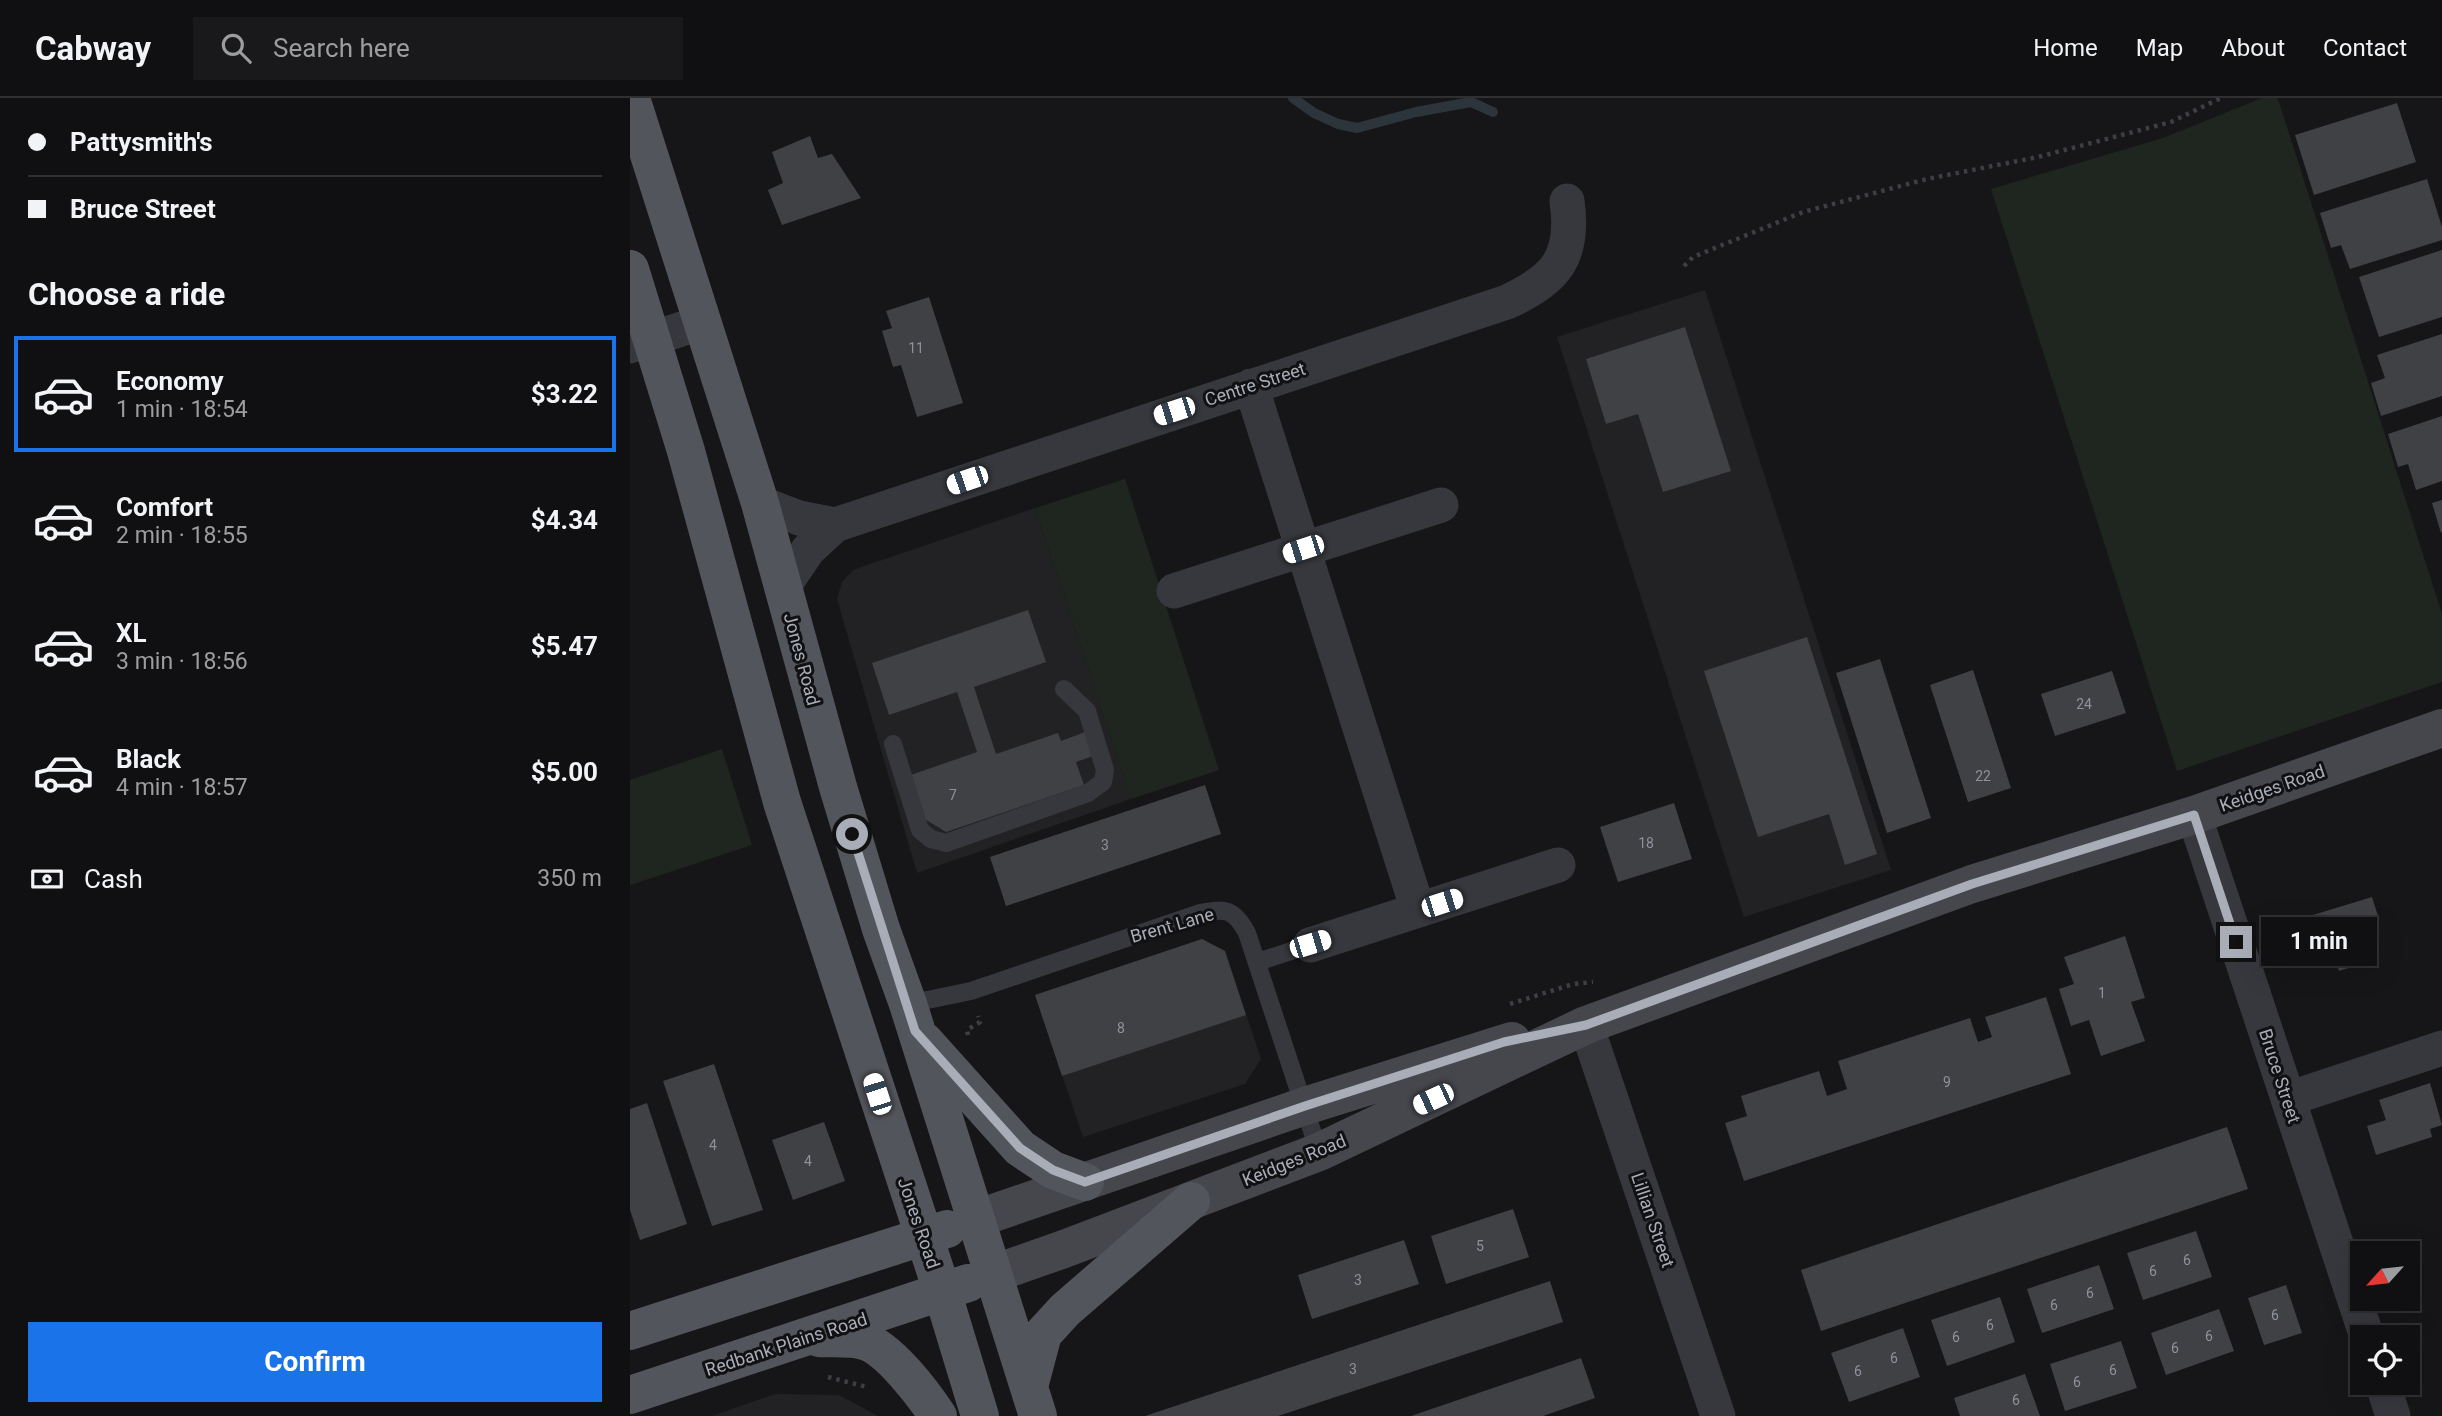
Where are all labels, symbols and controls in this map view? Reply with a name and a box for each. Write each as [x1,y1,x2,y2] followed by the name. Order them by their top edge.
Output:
[193,17,683,80] search box
[35,29,151,68] text: Cabway
[217,29,255,67] icon: search
[273,33,410,63] text: Search here
[2033,34,2098,62] text: Home
[2136,34,2183,62] text: Map
[2221,34,2285,62] text: About
[2323,34,2407,62] text: Contact
[70,127,213,157] text: Pattysmith's
[70,194,216,224] text: Bruce Street
[28,275,225,313] text: Choose a ride
[908,340,924,356] house number: 11
[1202,358,1308,410] street label: Centre Street
[32,363,95,426] icon: car
[116,366,223,396] text: Economy
[531,379,598,409] text: $3.22
[1151,395,1198,427] car
[116,396,248,423] text: 1 min · 18:54
[944,463,991,497] car
[32,489,95,552] icon: car
[116,492,213,522] text: Comfort
[531,505,598,535] text: $4.34
[116,522,248,549] text: 2 min · 18:55
[1280,533,1327,565] car
[780,611,824,707] street label: Jones Road
[32,615,95,678] icon: car
[116,618,147,648] text: XL
[531,631,598,661] text: $5.47
[116,648,248,675] text: 3 min · 18:56
[2076,696,2092,712] house number: 24
[32,741,95,804] icon: car
[116,744,181,774] text: Black
[531,757,598,787] text: $5.00
[2217,760,2327,816] street label: Keidges Road
[1975,768,1991,784] house number: 22
[116,774,248,801] text: 4 min · 18:57
[949,787,957,803] house number: 7
[836,818,868,850] route start
[1638,835,1654,851] house number: 18
[1101,837,1109,853] house number: 3
[28,860,66,898] icon: cash
[84,864,143,894] text: Cash
[537,865,602,892] text: 350 m
[1419,887,1466,919] car
[1128,903,1216,947] street label: Brent Lane
[2260,918,2376,966] callout: 1 min
[2220,926,2252,958] route end
[1287,928,1334,960] car
[2290,928,2348,955] text: 1 min
[2098,985,2106,1001] house number: 1
[1117,1020,1125,1036] house number: 8
[2255,1026,2305,1126] street label: Bruce Street
[861,1071,894,1117] car
[1943,1074,1951,1090] house number: 9
[1410,1081,1457,1117] car
[1239,1130,1349,1190] street label: Keidges Road
[709,1137,717,1153] house number: 4
[804,1153,812,1169] house number: 4
[1627,1170,1679,1270] street label: Lillian Street
[894,1175,944,1271] street label: Jones Road
[1476,1238,1484,1254] house number: 5
[2350,1241,2420,1311] north arrow
[2350,1241,2420,1395] map controls
[2183,1252,2191,1268] house number: 6
[2149,1263,2157,1279] house number: 6
[1354,1272,1362,1288] house number: 3
[2086,1285,2094,1301] house number: 6
[2050,1297,2058,1313] house number: 6
[2271,1307,2279,1323] house number: 6
[702,1308,870,1380] street label: Redbank Plains Road
[1986,1317,1994,1333] house number: 6
[28,1322,602,1402] button: Confirm
[2350,1325,2420,1395] button: locate
[2205,1328,2213,1344] house number: 6
[1952,1329,1960,1345] house number: 6
[2171,1340,2179,1356] house number: 6
[1890,1350,1898,1366] house number: 6
[1349,1361,1357,1377] house number: 3
[2109,1362,2117,1378] house number: 6
[1854,1363,1862,1379] house number: 6
[2073,1374,2081,1390] house number: 6
[2012,1392,2020,1408] house number: 6

